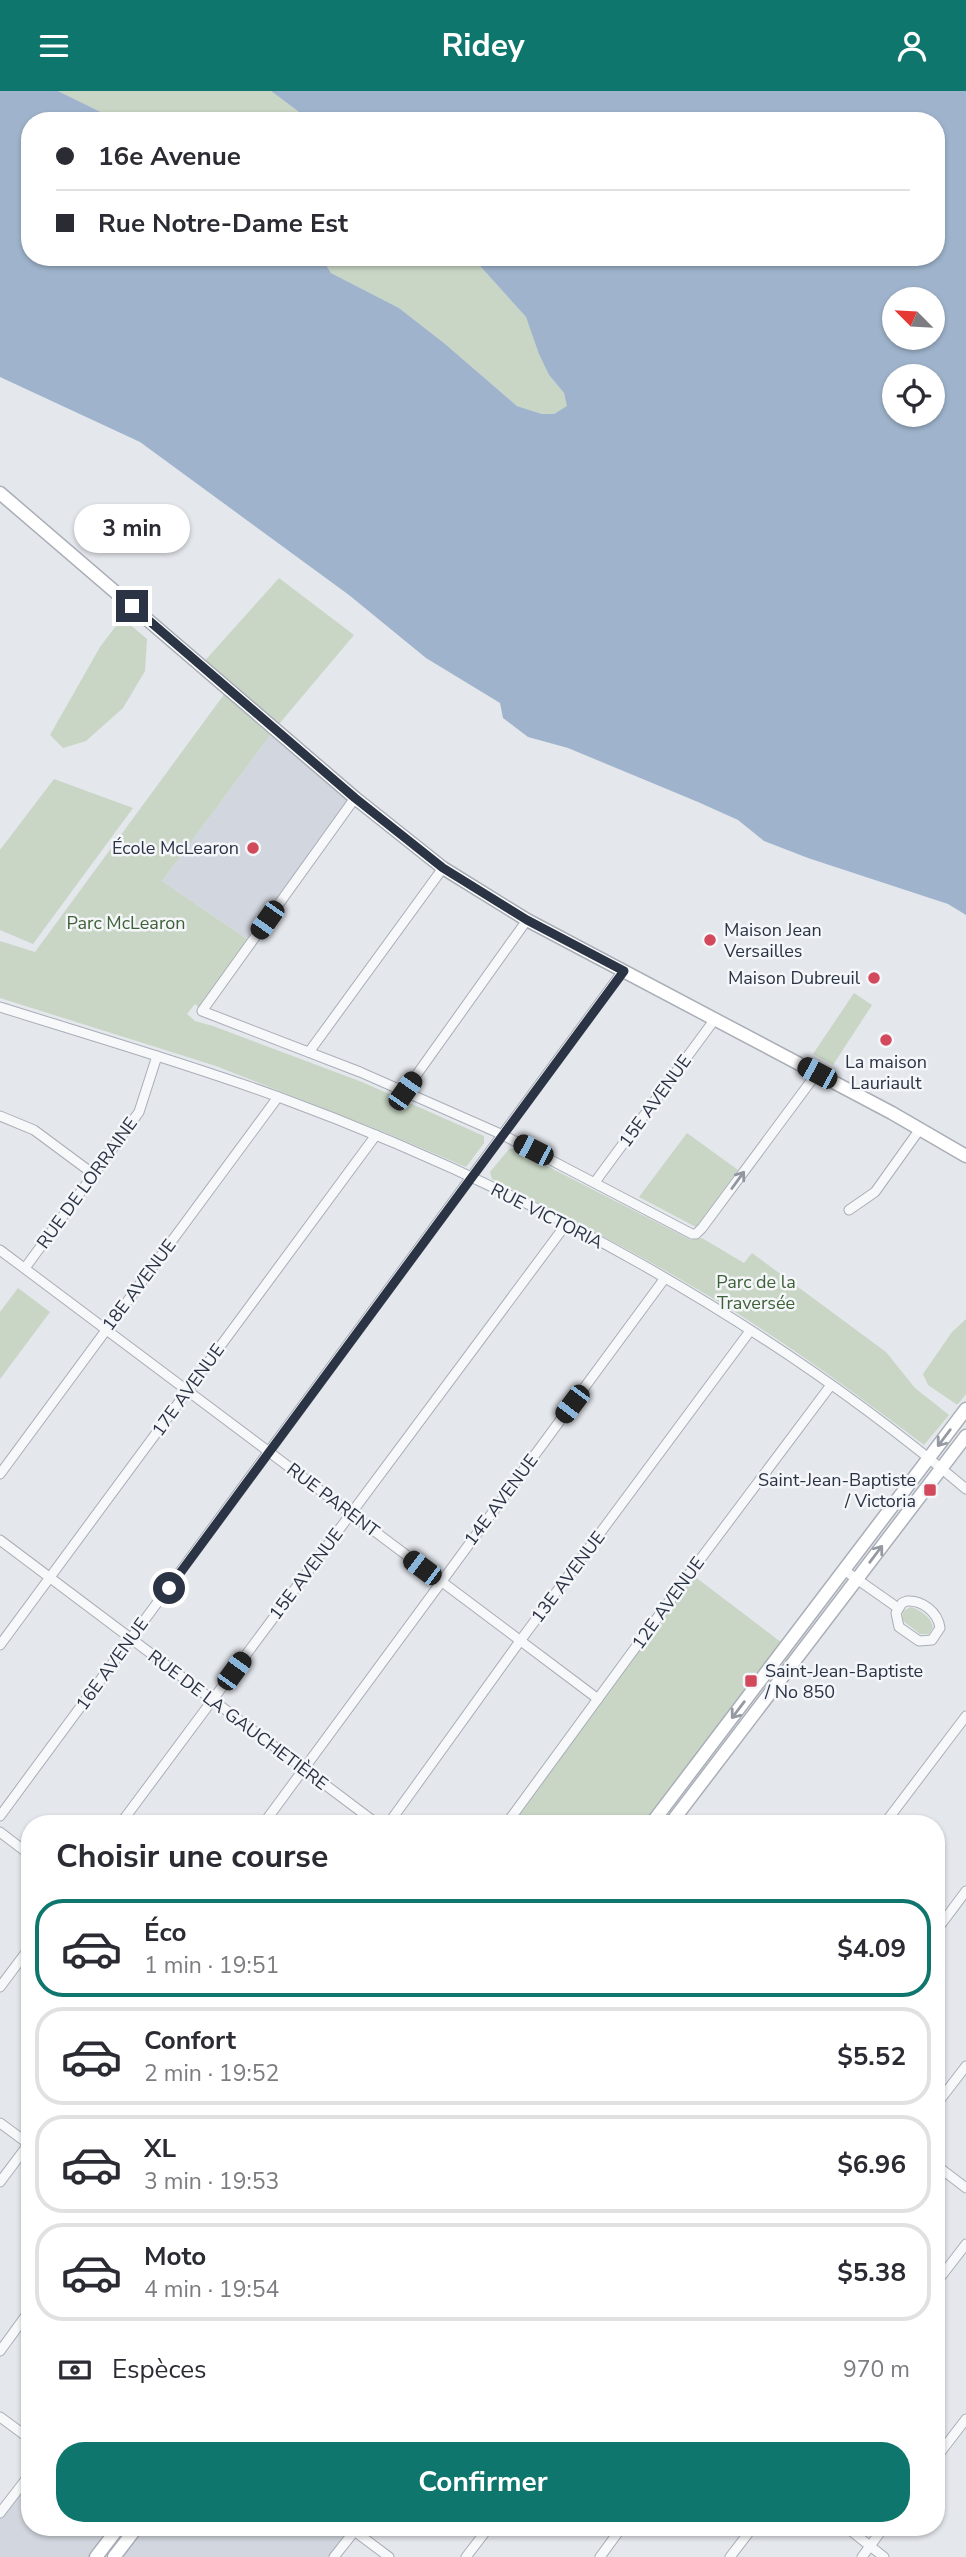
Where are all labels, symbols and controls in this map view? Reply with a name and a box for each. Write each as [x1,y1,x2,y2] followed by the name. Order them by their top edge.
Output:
[441,24,525,67] text: Ridey
[35,27,73,65] icon: menu
[893,27,931,65] icon: person
[98,139,241,174] text: 16e Avenue
[98,206,348,241] text: Rue Notre-Dame Est
[882,287,945,350] north arrow
[882,287,945,427] map controls
[882,364,945,427] button: locate
[74,505,190,553] callout: 3 min
[102,513,162,544] text: 3 min
[116,590,148,622] route end
[112,836,239,860] place label: École McLearon
[245,840,261,856] marker: École McLearon
[247,897,288,943] car
[67,911,185,935] park label: Parc McLearon
[723,918,822,963] place label: Maison Jean Versailles
[702,932,718,948] marker: Maison Jean Versailles
[728,966,861,990] place label: Maison Dubreuil
[866,970,882,986] marker: Maison Dubreuil
[878,1032,894,1048] marker: La maison Lauriault
[613,1050,697,1152] street label: 15E AVENUE
[845,1050,927,1095] place label: La maison Lauriault
[794,1054,841,1092] car
[385,1068,426,1114] car
[31,1112,143,1254] street label: RUE DE LORRAINE
[510,1131,557,1169] car
[731,1171,745,1190] one-way arrow
[487,1177,607,1255] street label: RUE VICTORIA
[97,1234,181,1336] street label: 18E AVENUE
[716,1270,796,1315] park label: Parc de la Traversée
[146,1339,230,1441] street label: 17E AVENUE
[551,1381,594,1427] car
[937,1428,952,1447] one-way arrow
[459,1449,543,1551] street label: 14E AVENUE
[282,1457,384,1543] street label: RUE PARENT
[758,1468,916,1513] place label: Saint-Jean-Baptiste / Victoria
[922,1482,938,1498] marker: Saint-Jean-Baptiste / Victoria
[264,1523,348,1625] street label: 15E AVENUE
[526,1526,610,1628] street label: 13E AVENUE
[868,1545,883,1563] one-way arrow
[399,1547,446,1589] car
[626,1552,710,1654] street label: 12E AVENUE
[153,1572,185,1604] route start
[70,1613,154,1715] street label: 16E AVENUE
[143,1644,333,1796] street label: RUE DE LA GAUCHETIÈRE
[214,1648,255,1694] car
[764,1659,923,1704] place label: Saint-Jean-Baptiste / No 850
[743,1673,759,1689] marker: Saint-Jean-Baptiste / No 850
[730,1701,745,1719] one-way arrow
[56,1835,328,1878] text: Choisir une course
[144,1915,186,1950] text: Éco
[60,1917,123,1980] icon: car
[837,1931,906,1966] text: $4.09
[144,1950,279,1981] text: 1 min · 19:51
[144,2023,236,2058] text: Confort
[60,2025,123,2088] icon: car
[837,2039,906,2074] text: $5.52
[144,2058,279,2089] text: 2 min · 19:52
[144,2131,176,2166] text: XL
[60,2133,123,2196] icon: car
[837,2147,906,2182] text: $6.96
[144,2166,279,2197] text: 3 min · 19:53
[144,2239,206,2274] text: Moto
[60,2241,123,2304] icon: car
[837,2255,906,2290] text: $5.38
[144,2274,279,2305] text: 4 min · 19:54
[56,2351,94,2389] icon: cash
[112,2352,207,2387] text: Espèces
[843,2354,910,2385] text: 970 m
[56,2442,910,2522] button: Confirmer

